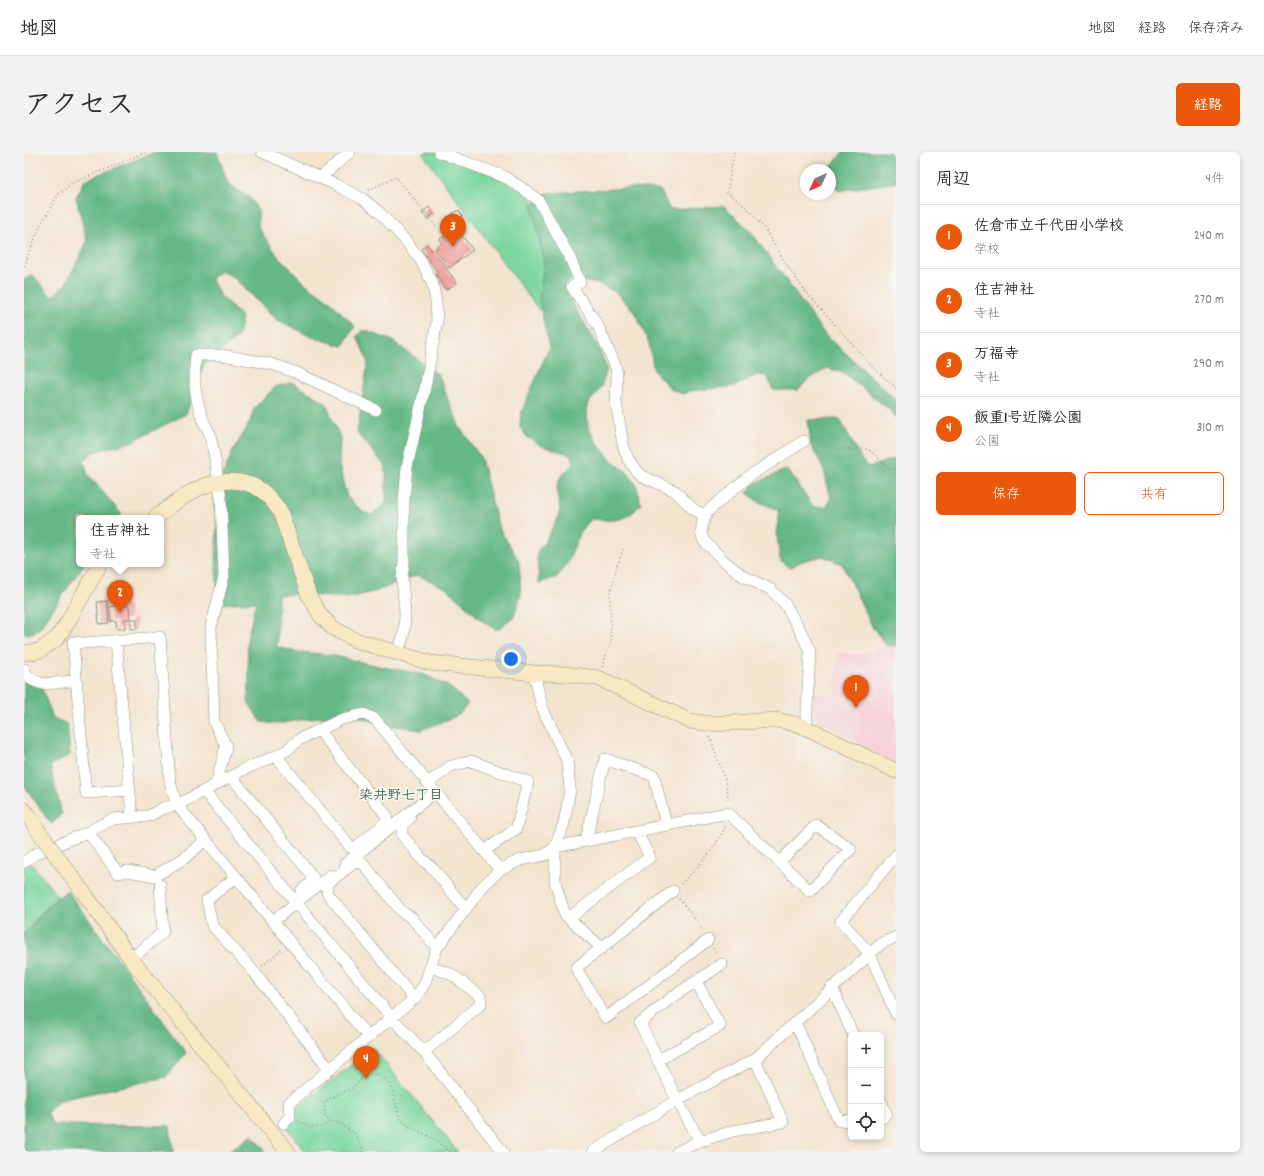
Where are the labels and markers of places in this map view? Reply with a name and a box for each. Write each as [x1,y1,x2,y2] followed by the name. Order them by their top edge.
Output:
[440,214,466,247] pin: 3
[107,580,133,613] pin: 2
[843,675,869,708] pin: 1
[353,1046,379,1079] pin: 4

